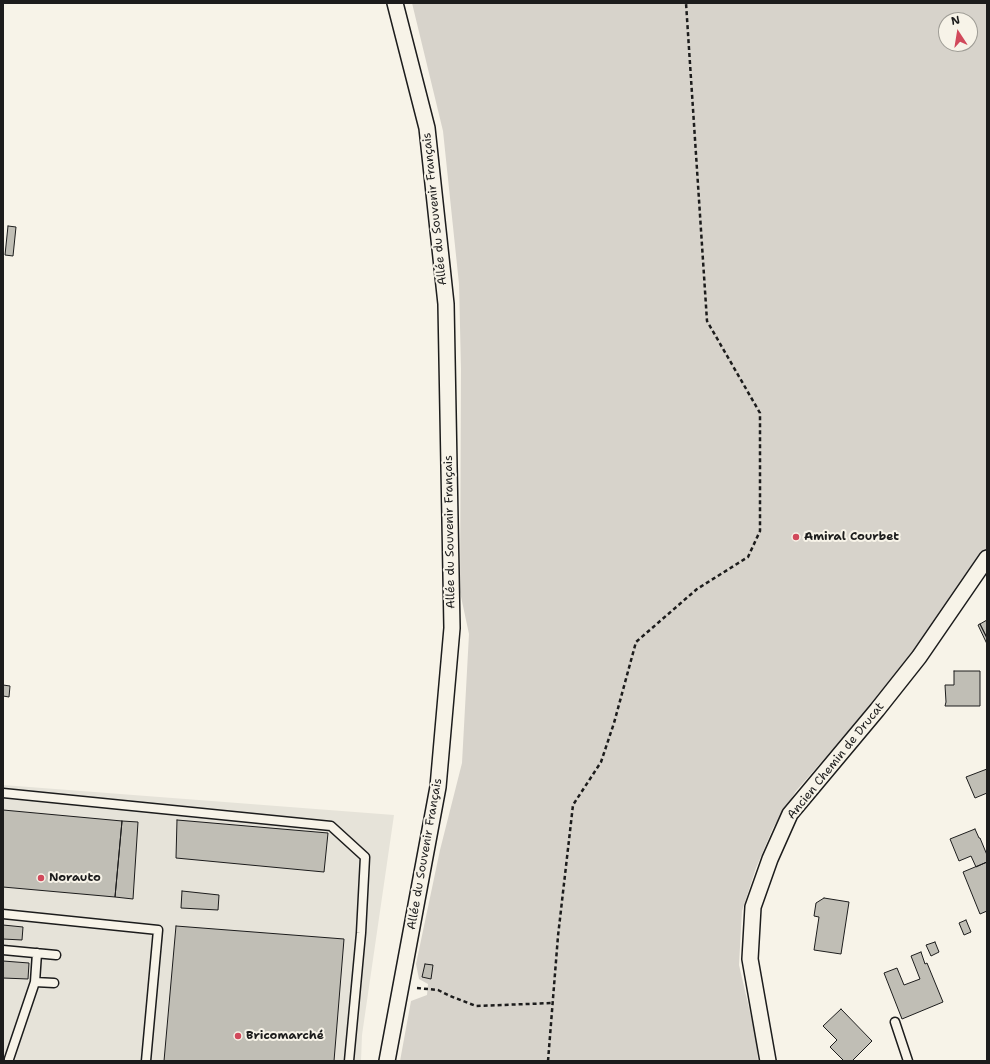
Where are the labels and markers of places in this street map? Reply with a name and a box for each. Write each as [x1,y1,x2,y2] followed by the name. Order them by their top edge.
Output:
[804,530,899,544] place label: Amiral Courbet
[791,532,801,542] marker: Amiral Courbet
[49,871,101,885] place label: Norauto
[36,873,46,883] marker: Norauto
[246,1029,324,1043] place label: Bricomarché
[233,1031,243,1041] marker: Bricomarché

